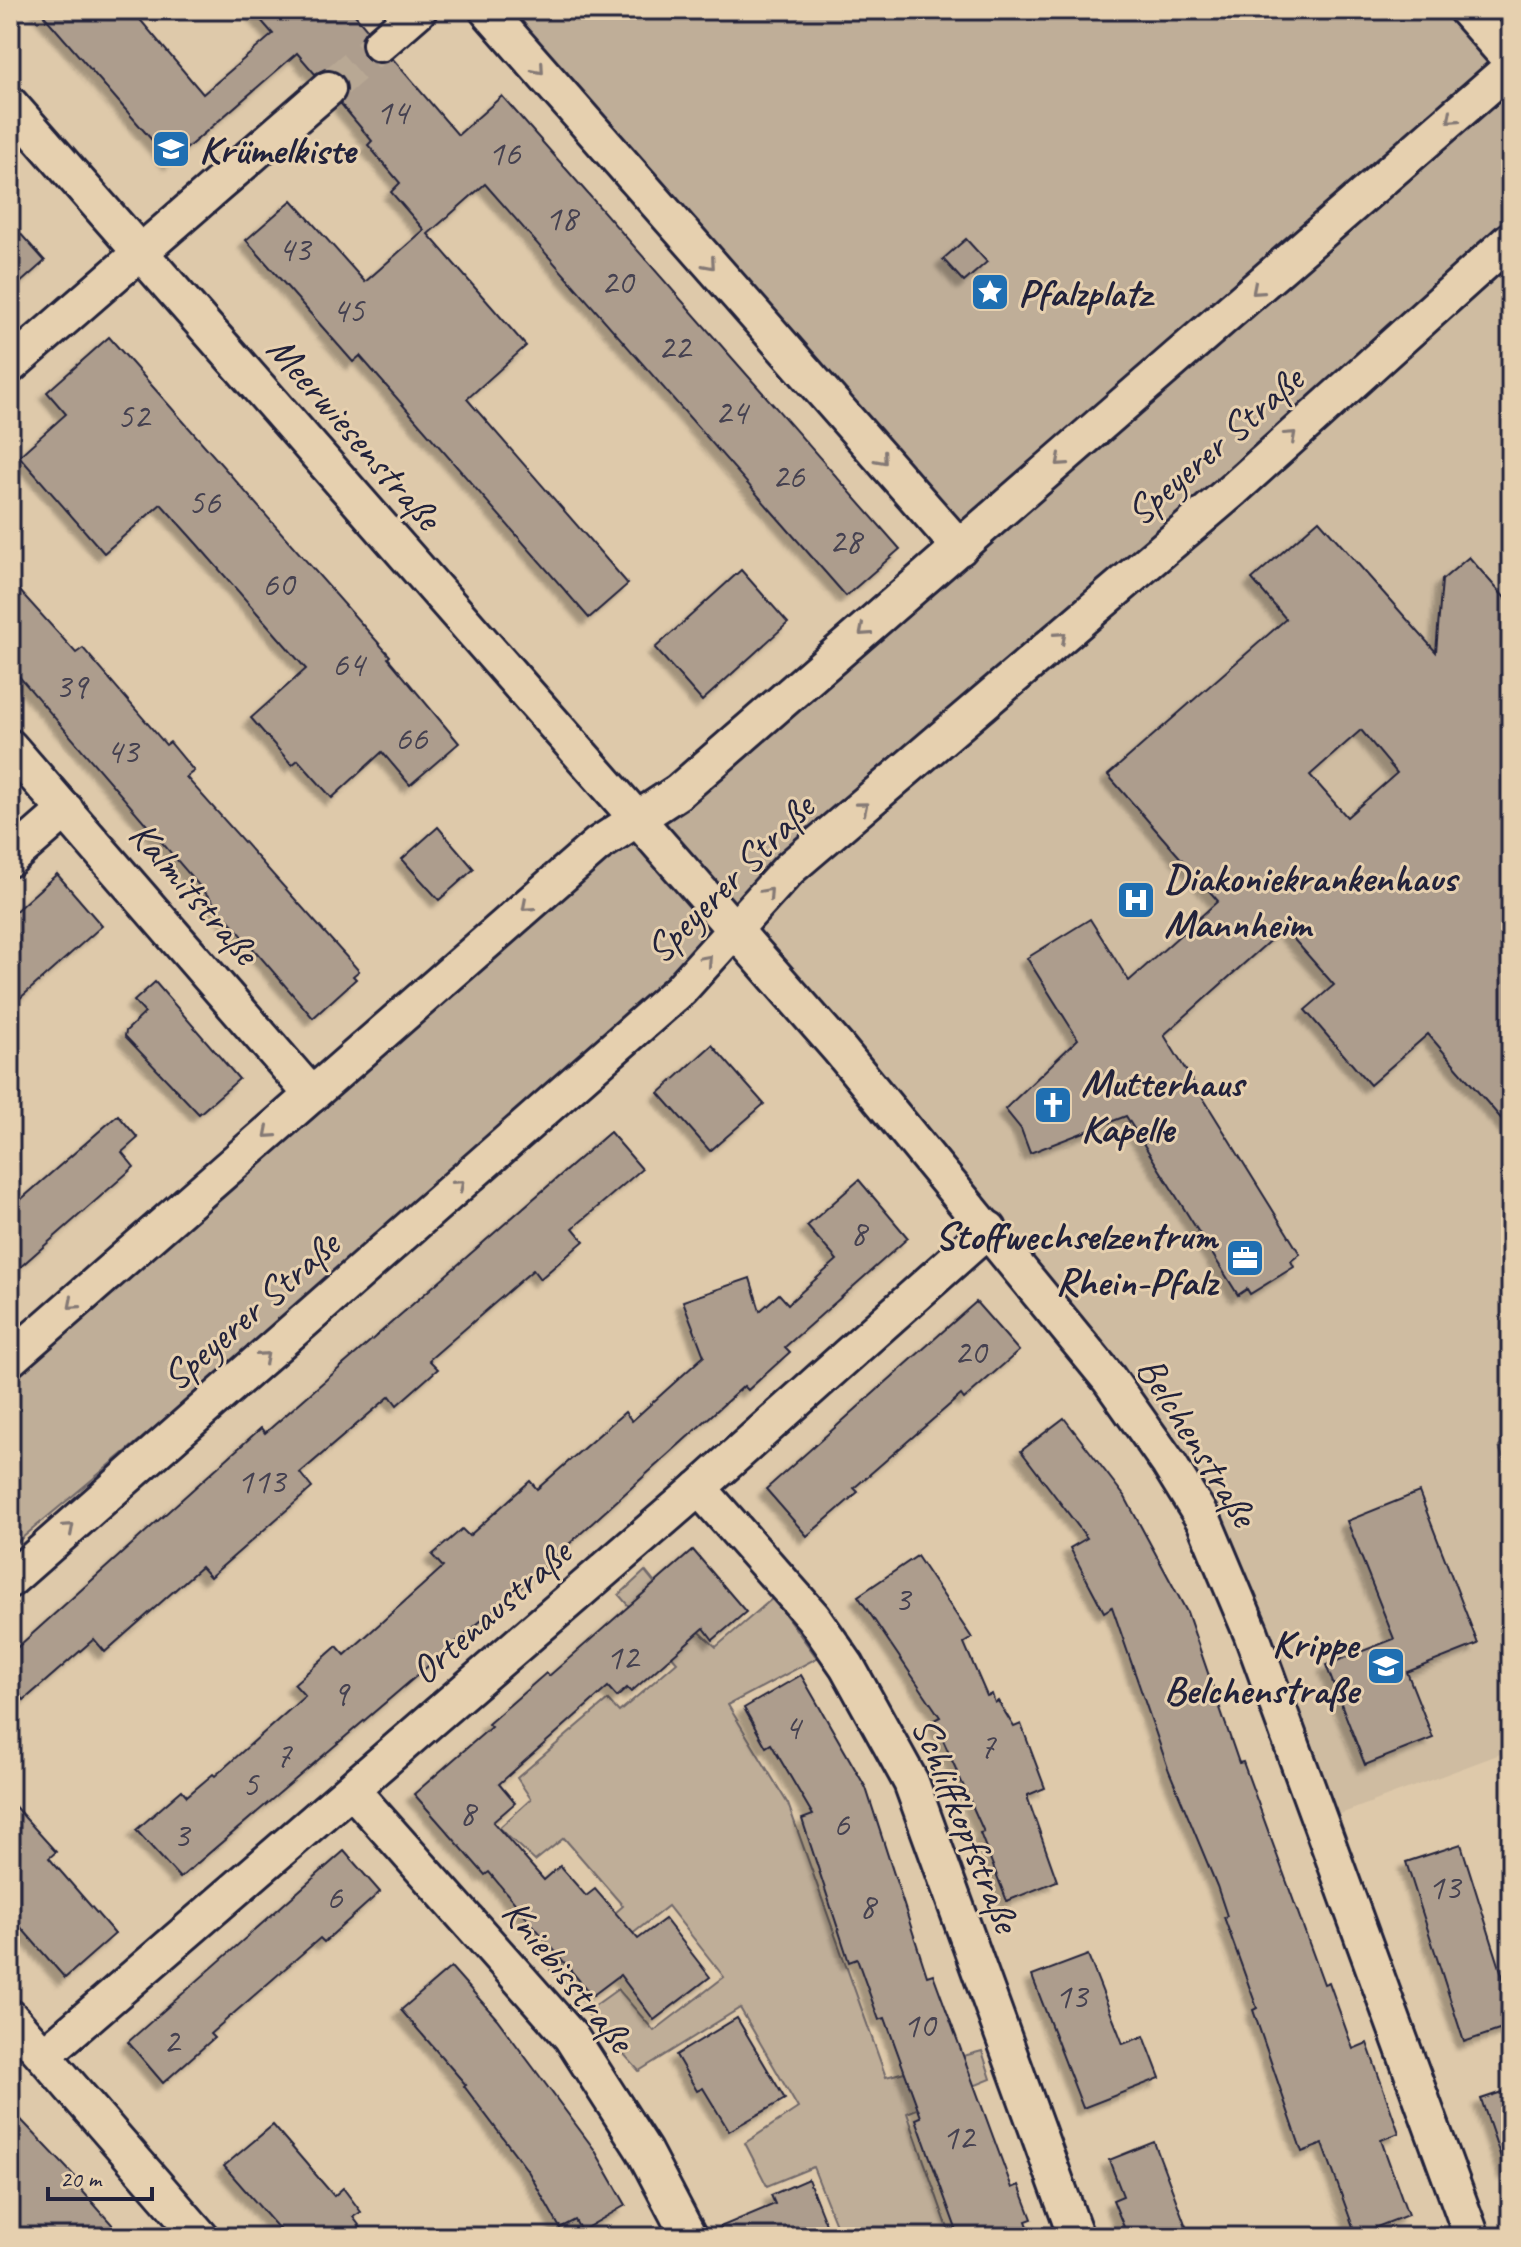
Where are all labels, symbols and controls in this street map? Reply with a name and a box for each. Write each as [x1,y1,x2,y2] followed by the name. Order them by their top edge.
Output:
[529,59,544,74] one-way arrow
[376,89,412,135] house number: 14
[1447,109,1462,123] one-way arrow
[199,125,358,175] place label: Krümelkiste
[150,128,192,170] school or university icon: Krümelkiste
[488,130,522,176] house number: 16
[545,195,581,241] house number: 18
[278,226,313,272] house number: 43
[701,254,715,269] one-way arrow
[601,259,636,305] house number: 20
[1018,268,1155,318] place label: Pfalzplatz
[969,271,1011,313] place icon: Pfalzplatz
[1251,280,1266,294] one-way arrow
[332,287,366,333] house number: 45
[658,324,693,370] house number: 22
[256,325,454,542] street label: Meerwiesenstraße
[1116,353,1316,537] street label: Speyerer Straße
[715,389,751,435] house number: 24
[117,393,152,439] house number: 52
[1282,432,1297,446] one-way arrow
[872,450,887,465] one-way arrow
[1056,451,1070,466] one-way arrow
[772,453,806,499] house number: 26
[188,479,222,525] house number: 56
[829,518,865,564] house number: 28
[262,561,297,607] house number: 60
[859,621,874,636] one-way arrow
[1051,633,1066,647] one-way arrow
[332,641,368,687] house number: 64
[55,663,90,709] house number: 39
[395,715,429,761] house number: 66
[106,728,141,774] house number: 43
[635,781,827,974] street label: Speyerer Straße
[854,802,869,817] one-way arrow
[118,810,272,977] street label: Kalmitstraße
[1164,853,1460,949] place label: Diakoniekrankenhaus Mannheim
[1115,879,1157,921] hospital icon: Diakoniekrankenhaus Mannheim
[758,888,773,902] one-way arrow
[522,897,537,911] one-way arrow
[697,955,712,970] one-way arrow
[1081,1058,1247,1154] place label: Mutterhaus Kapelle
[1032,1084,1074,1126] church icon: Mutterhaus Kapelle
[263,1123,278,1138] one-way arrow
[449,1180,464,1195] one-way arrow
[850,1210,870,1256] house number: 8
[935,1211,1220,1307] place label: Stoffwechselzentrum Rhein-Pfalz
[152,1218,352,1402] street label: Speyerer Straße
[1224,1237,1266,1279] office icon: Stoffwechselzentrum Rhein-Pfalz
[67,1295,82,1309] one-way arrow
[954,1329,989,1375] house number: 20
[1125,1347,1270,1538] street label: Belchenstraße
[254,1352,269,1366] one-way arrow
[237,1458,288,1504] house number: 113
[59,1524,74,1538] one-way arrow
[400,1526,584,1695] street label: Ortenaustraße
[894,1576,913,1622] house number: 3
[1164,1619,1362,1715] place label: Krippe Belchenstraße
[606,1634,641,1680] house number: 12
[1365,1645,1407,1687] school or university icon: Krippe Belchenstraße
[332,1670,351,1716] house number: 9
[784,1704,804,1750] house number: 4
[900,1710,1033,1942] street label: Schliffkopfstraße
[979,1723,997,1769] house number: 7
[275,1732,293,1778] house number: 7
[242,1761,260,1807] house number: 5
[459,1790,479,1836] house number: 8
[833,1801,851,1847] house number: 6
[173,1812,192,1858] house number: 3
[1428,1864,1463,1910] house number: 13
[326,1874,344,1920] house number: 6
[859,1883,879,1929] house number: 8
[491,1889,647,2065] street label: Kniebisstraße
[1055,1973,1090,2019] house number: 13
[903,2002,938,2048] house number: 10
[163,2018,182,2064] house number: 2
[942,2114,977,2160] house number: 12
[48,2151,152,2201] scale bar
[60,2164,103,2194] text: 20 m

